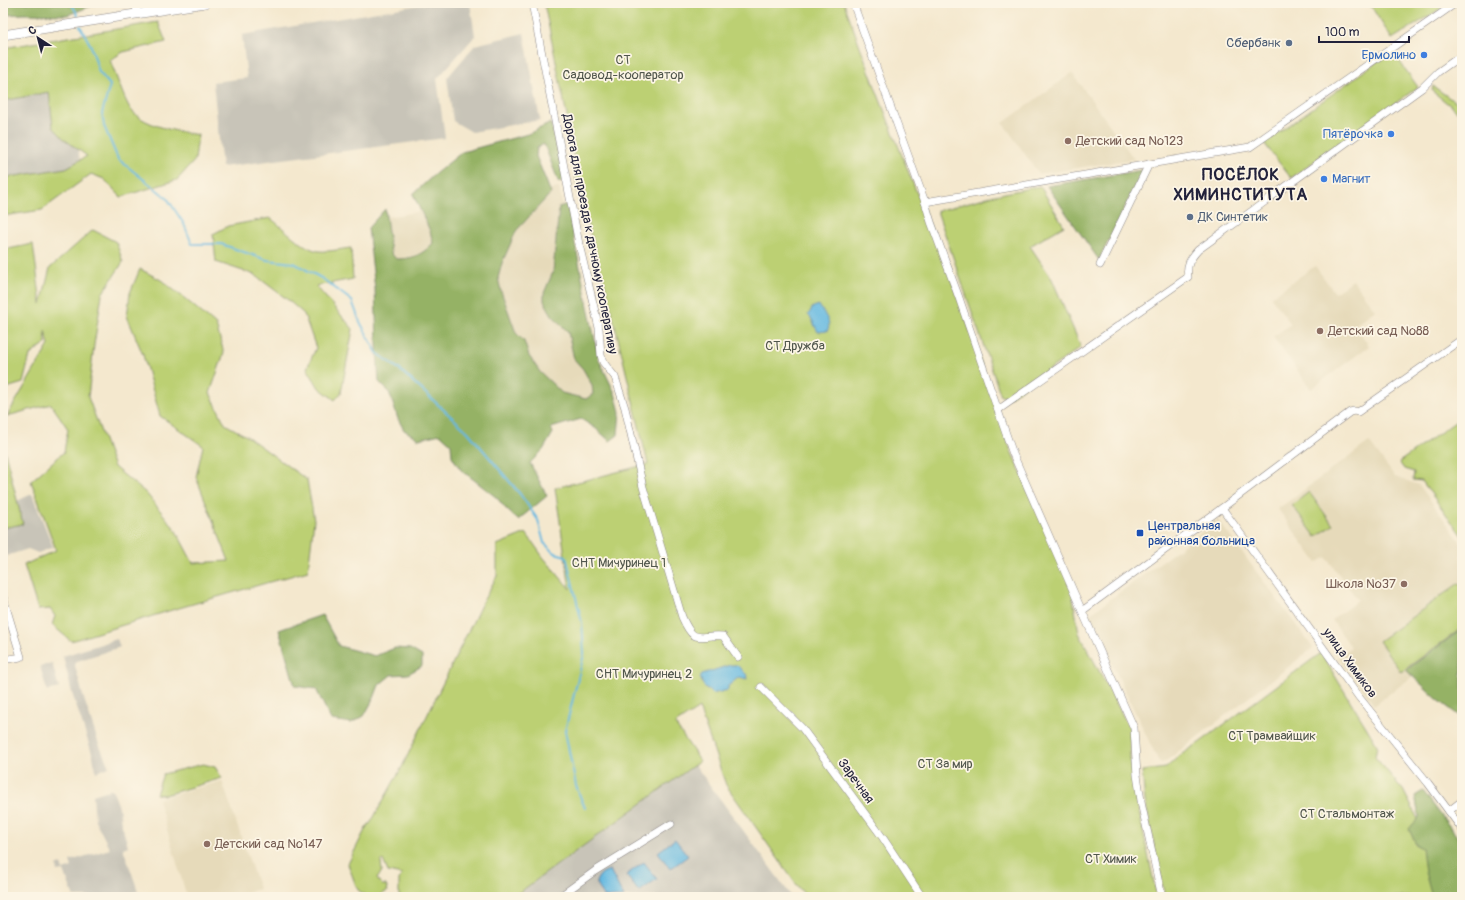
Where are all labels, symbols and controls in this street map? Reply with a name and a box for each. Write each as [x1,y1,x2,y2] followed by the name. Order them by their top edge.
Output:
[18,18,58,58] north arrow
[1319,18,1409,44] scale bar
[26,23,39,38] text: С
[1325,25,1360,40] text: 100 m
[1226,35,1281,51] place label: Сбербанк
[1284,38,1294,48] marker: Сбербанк
[1361,47,1416,63] place label: Ермолино
[1419,50,1429,60] marker: Ермолино
[562,52,684,83] park label: СТ Садовод-кооператор
[559,112,621,356] street label: Дорога для проезда к дачному кооперативу
[1323,126,1383,142] place label: Пятёрочка
[1386,129,1396,139] marker: Пятёрочка
[1075,133,1183,149] place label: Детский сад №123
[1063,136,1073,146] marker: Детский сад №123
[1174,164,1308,205] district label: ПОСЁЛОК ХИМИНСТИТУТА
[1332,171,1371,187] place label: Магнит
[1319,174,1329,184] marker: Магнит
[1197,209,1269,225] place label: ДК Синтетик
[1185,212,1195,222] marker: ДК Синтетик
[1327,323,1429,339] place label: Детский сад №88
[1315,326,1325,336] marker: Детский сад №88
[765,338,825,354] park label: СТ Дружба
[1148,518,1255,549] place label: Центральная районная больница
[1135,528,1145,538] marker: Центральная районная больница
[572,555,666,571] park label: СНТ Мичуринец 1
[1326,576,1396,592] place label: Школа №37
[1399,579,1409,589] marker: Школа №37
[1319,624,1381,701] street label: улица Химиков
[596,666,692,682] park label: СНТ Мичуринец 2
[1228,728,1316,744] park label: СТ Трамвайщик
[834,755,878,807] street label: Заречная
[917,756,973,772] park label: СТ За мир
[1300,806,1395,822] park label: СТ Стальмонтаж
[214,836,323,852] place label: Детский сад №147
[202,839,212,849] marker: Детский сад №147
[1085,851,1137,867] park label: СТ Химик

